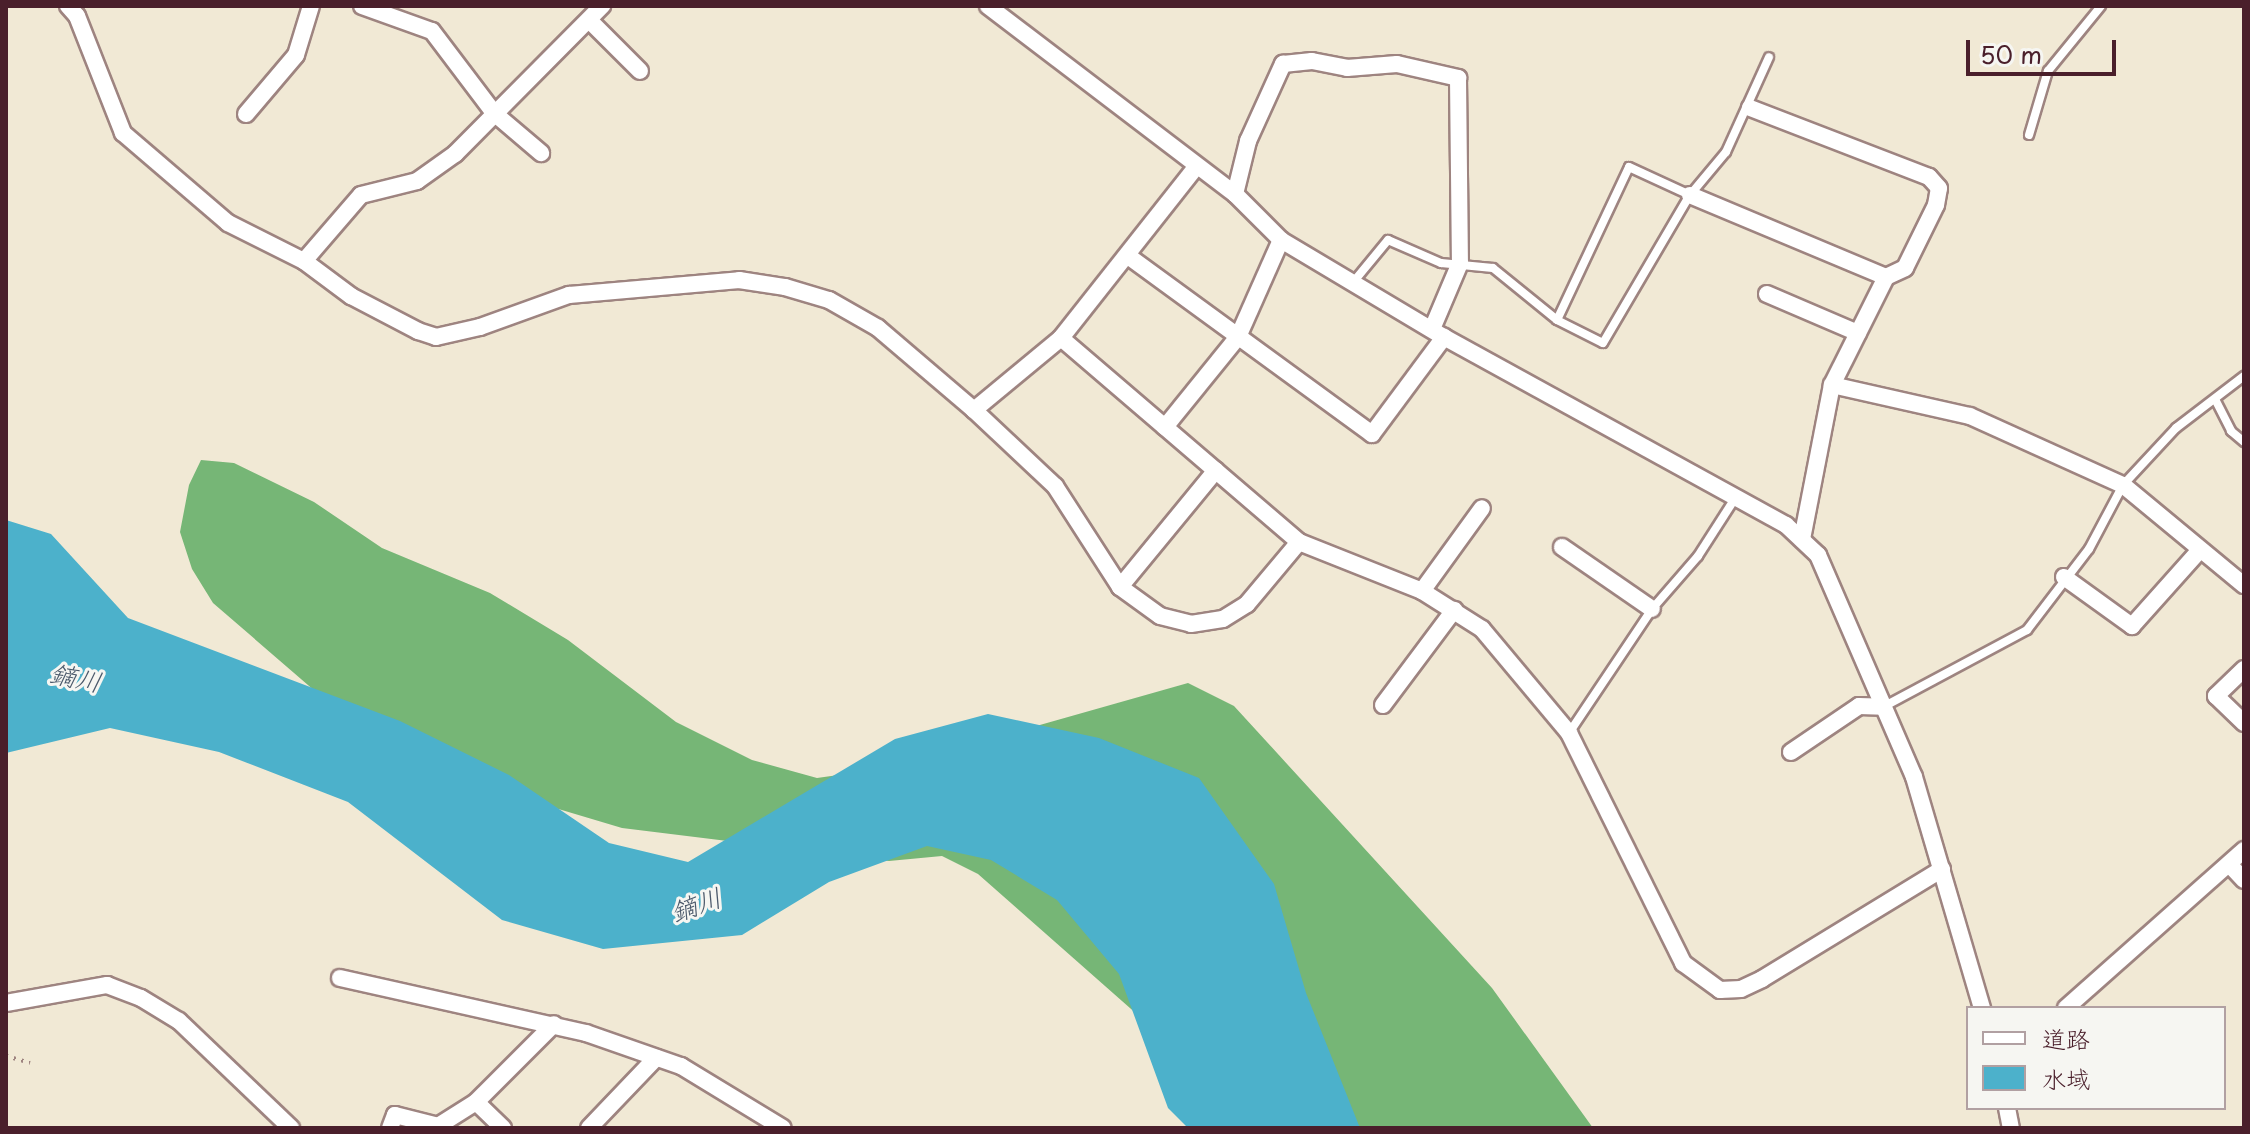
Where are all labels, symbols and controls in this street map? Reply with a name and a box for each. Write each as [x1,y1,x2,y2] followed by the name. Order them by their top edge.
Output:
[1970,24,2120,74] scale bar
[1980,36,2042,72] text: 50 m
[47,656,105,698] water label: 鏑川
[666,881,726,927] water label: 鏑川
[1966,1006,2226,1110] legend
[2042,1020,2090,1056] text: 道路
[2042,1060,2090,1096] text: 水域

